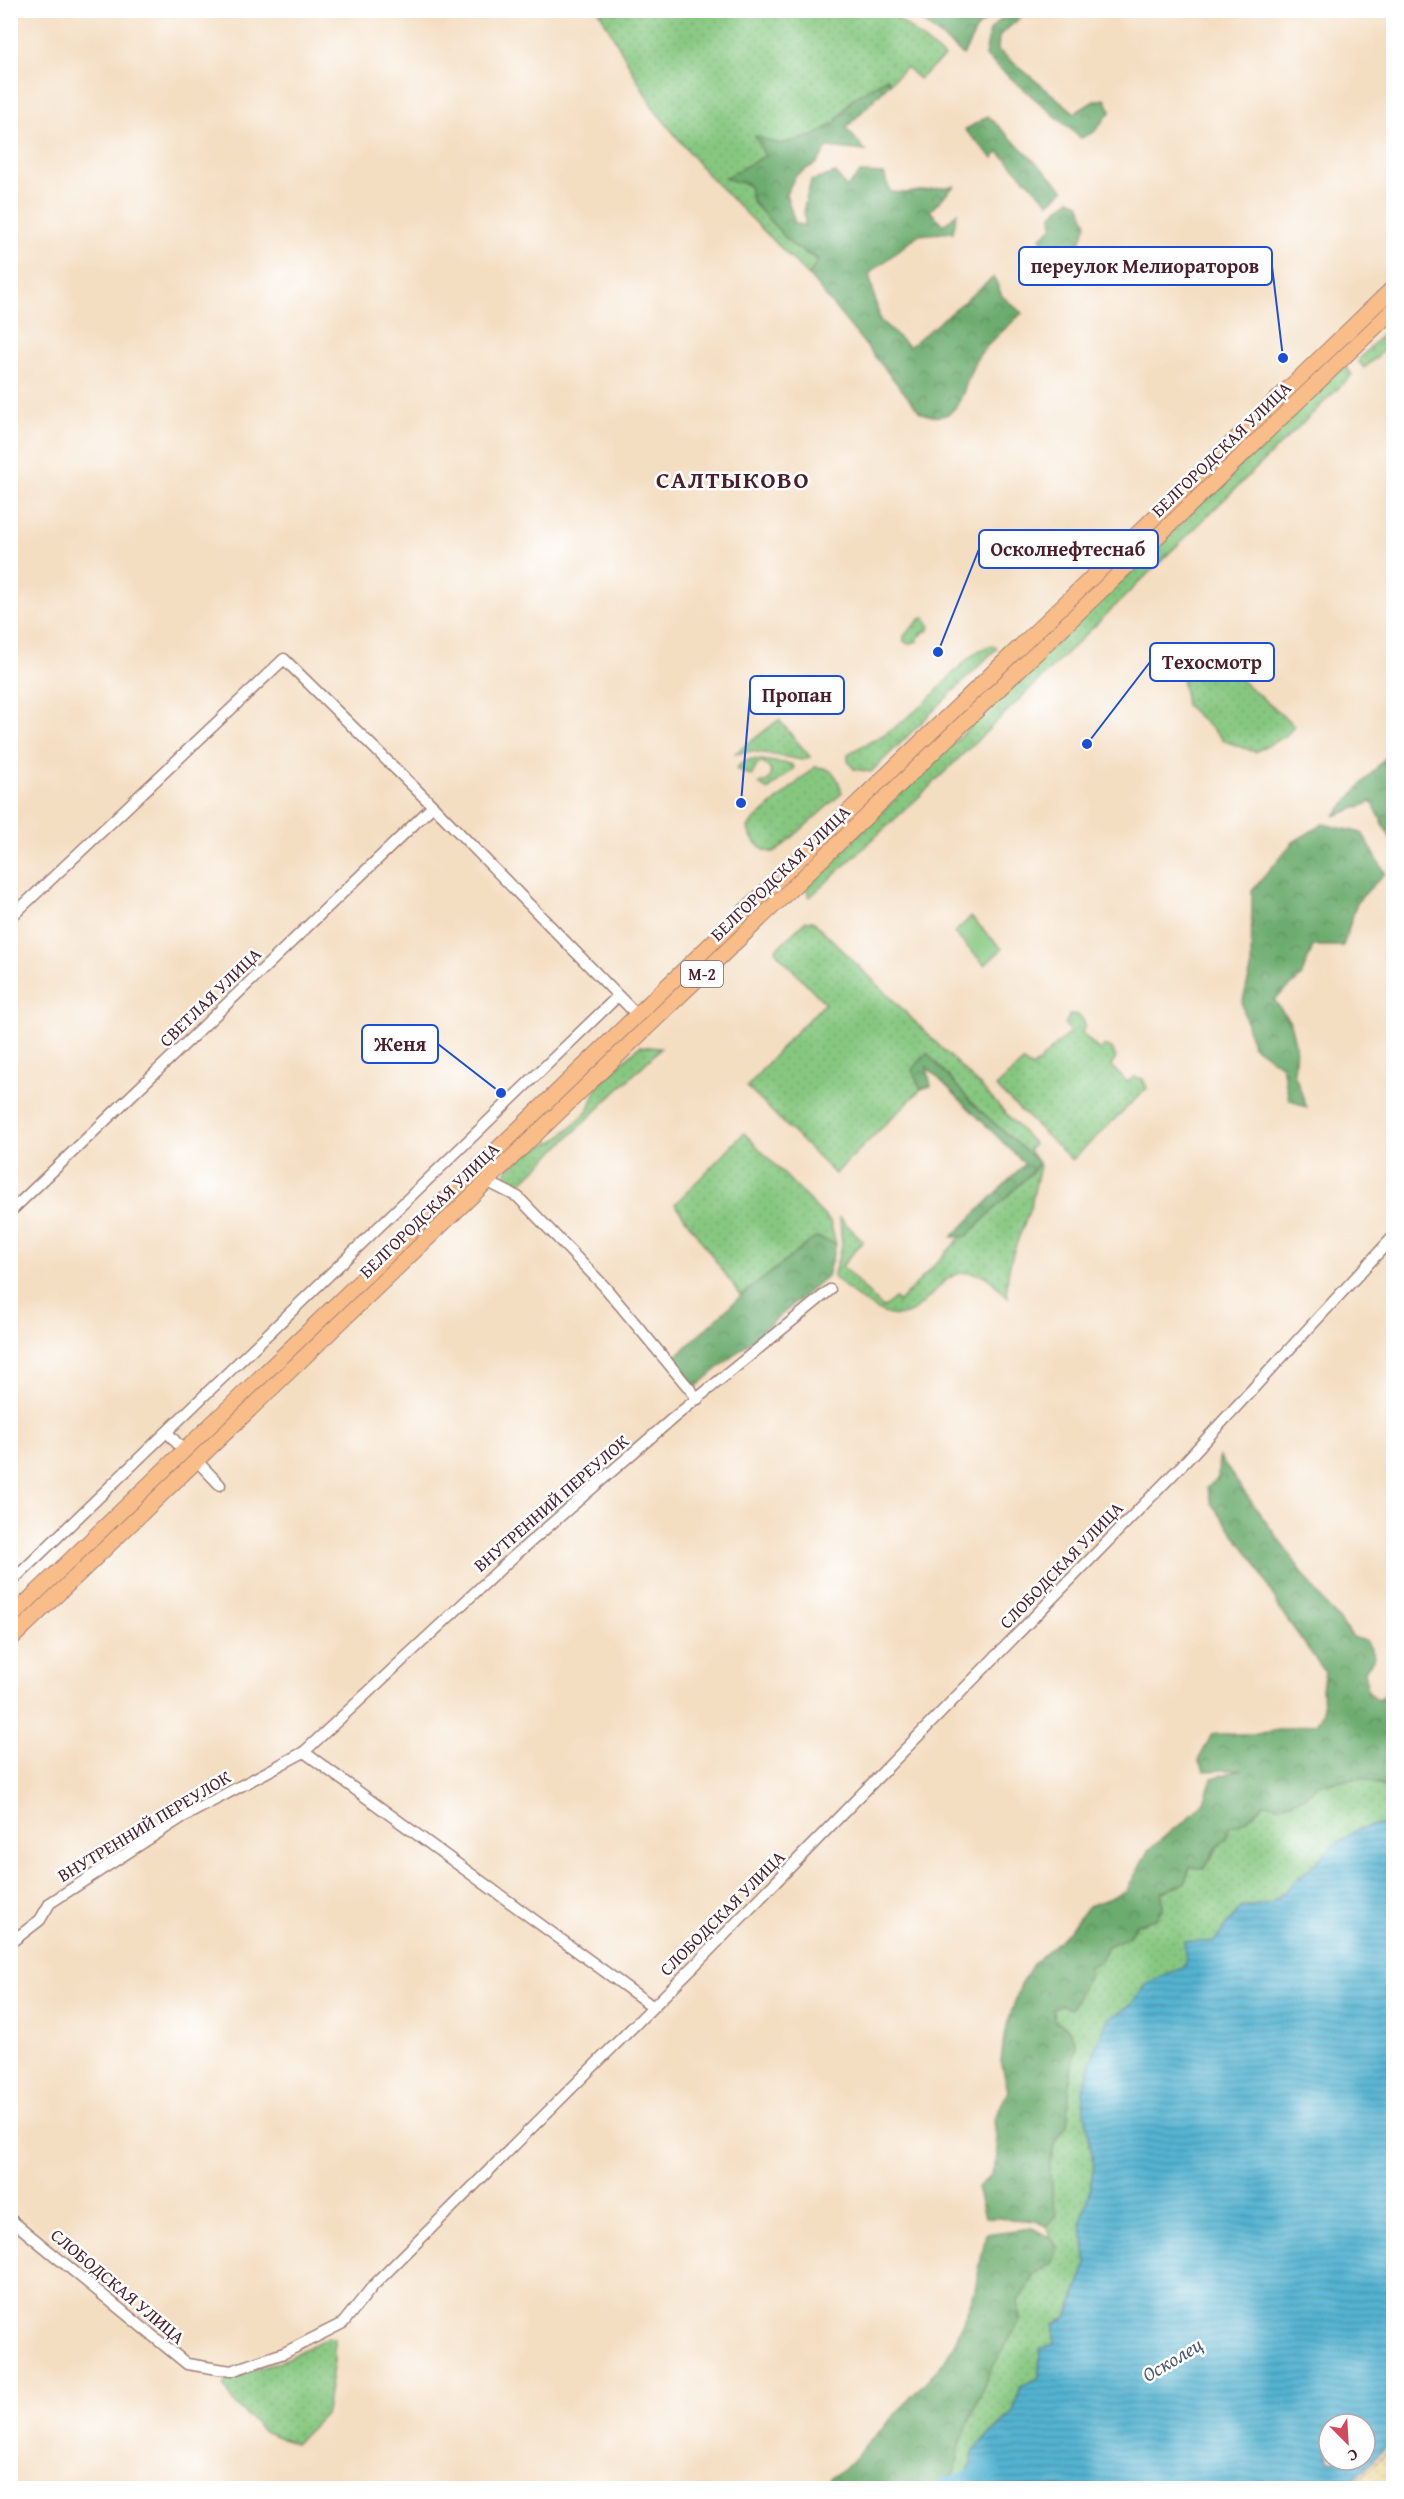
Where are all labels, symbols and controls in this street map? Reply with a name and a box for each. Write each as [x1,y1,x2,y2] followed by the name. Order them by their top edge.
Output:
[1019,247,1272,285] callout: переулок Мелиораторов
[1031,251,1259,280] text: переулок Мелиораторов
[1145,375,1297,523] street label: БЕЛГОРОДСКАЯ УЛИЦА
[656,462,810,497] district label: САЛТЫКОВО
[979,530,1158,568] callout: Осколнефтеснаб
[991,534,1146,563] text: Осколнефтеснаб
[1150,643,1274,681] callout: Техосмотр
[1162,647,1262,676] text: Техосмотр
[750,676,844,714] callout: Пропан
[762,680,832,709] text: Пропан
[704,799,856,947] street label: БЕЛГОРОДСКАЯ УЛИЦА
[153,941,267,1053] street label: СВЕТЛАЯ УЛИЦА
[681,961,723,987] road number: М-2
[362,1025,438,1063] callout: Женя
[373,1029,426,1058] text: Женя
[353,1136,505,1284] street label: БЕЛГОРОДСКАЯ УЛИЦА
[467,1428,635,1578] street label: ВНУТРЕННИЙ ПЕРЕУЛОК
[993,1495,1129,1635] street label: СЛОБОДСКАЯ УЛИЦА
[52,1763,236,1889] street label: ВНУТРЕННИЙ ПЕРЕУЛОК
[653,1844,791,1982] street label: СЛОБОДСКАЯ УЛИЦА
[45,2222,191,2350] street label: СЛОБОДСКАЯ УЛИЦА
[1136,2330,1208,2388] water label: Осколец
[1317,2412,1377,2472] north arrow
[1344,2443,1362,2469] text: С

